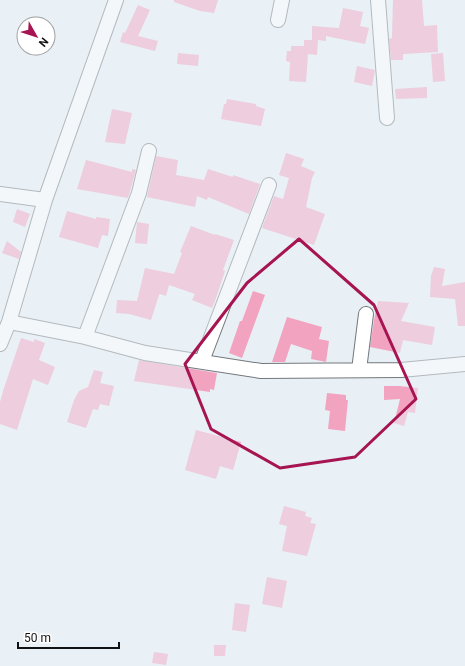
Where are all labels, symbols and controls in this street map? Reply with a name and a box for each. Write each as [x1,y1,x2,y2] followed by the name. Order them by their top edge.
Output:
[16,16,56,56] north arrow
[36,35,51,49] text: N
[18,624,119,650] scale bar
[24,631,51,645] text: 50 m

